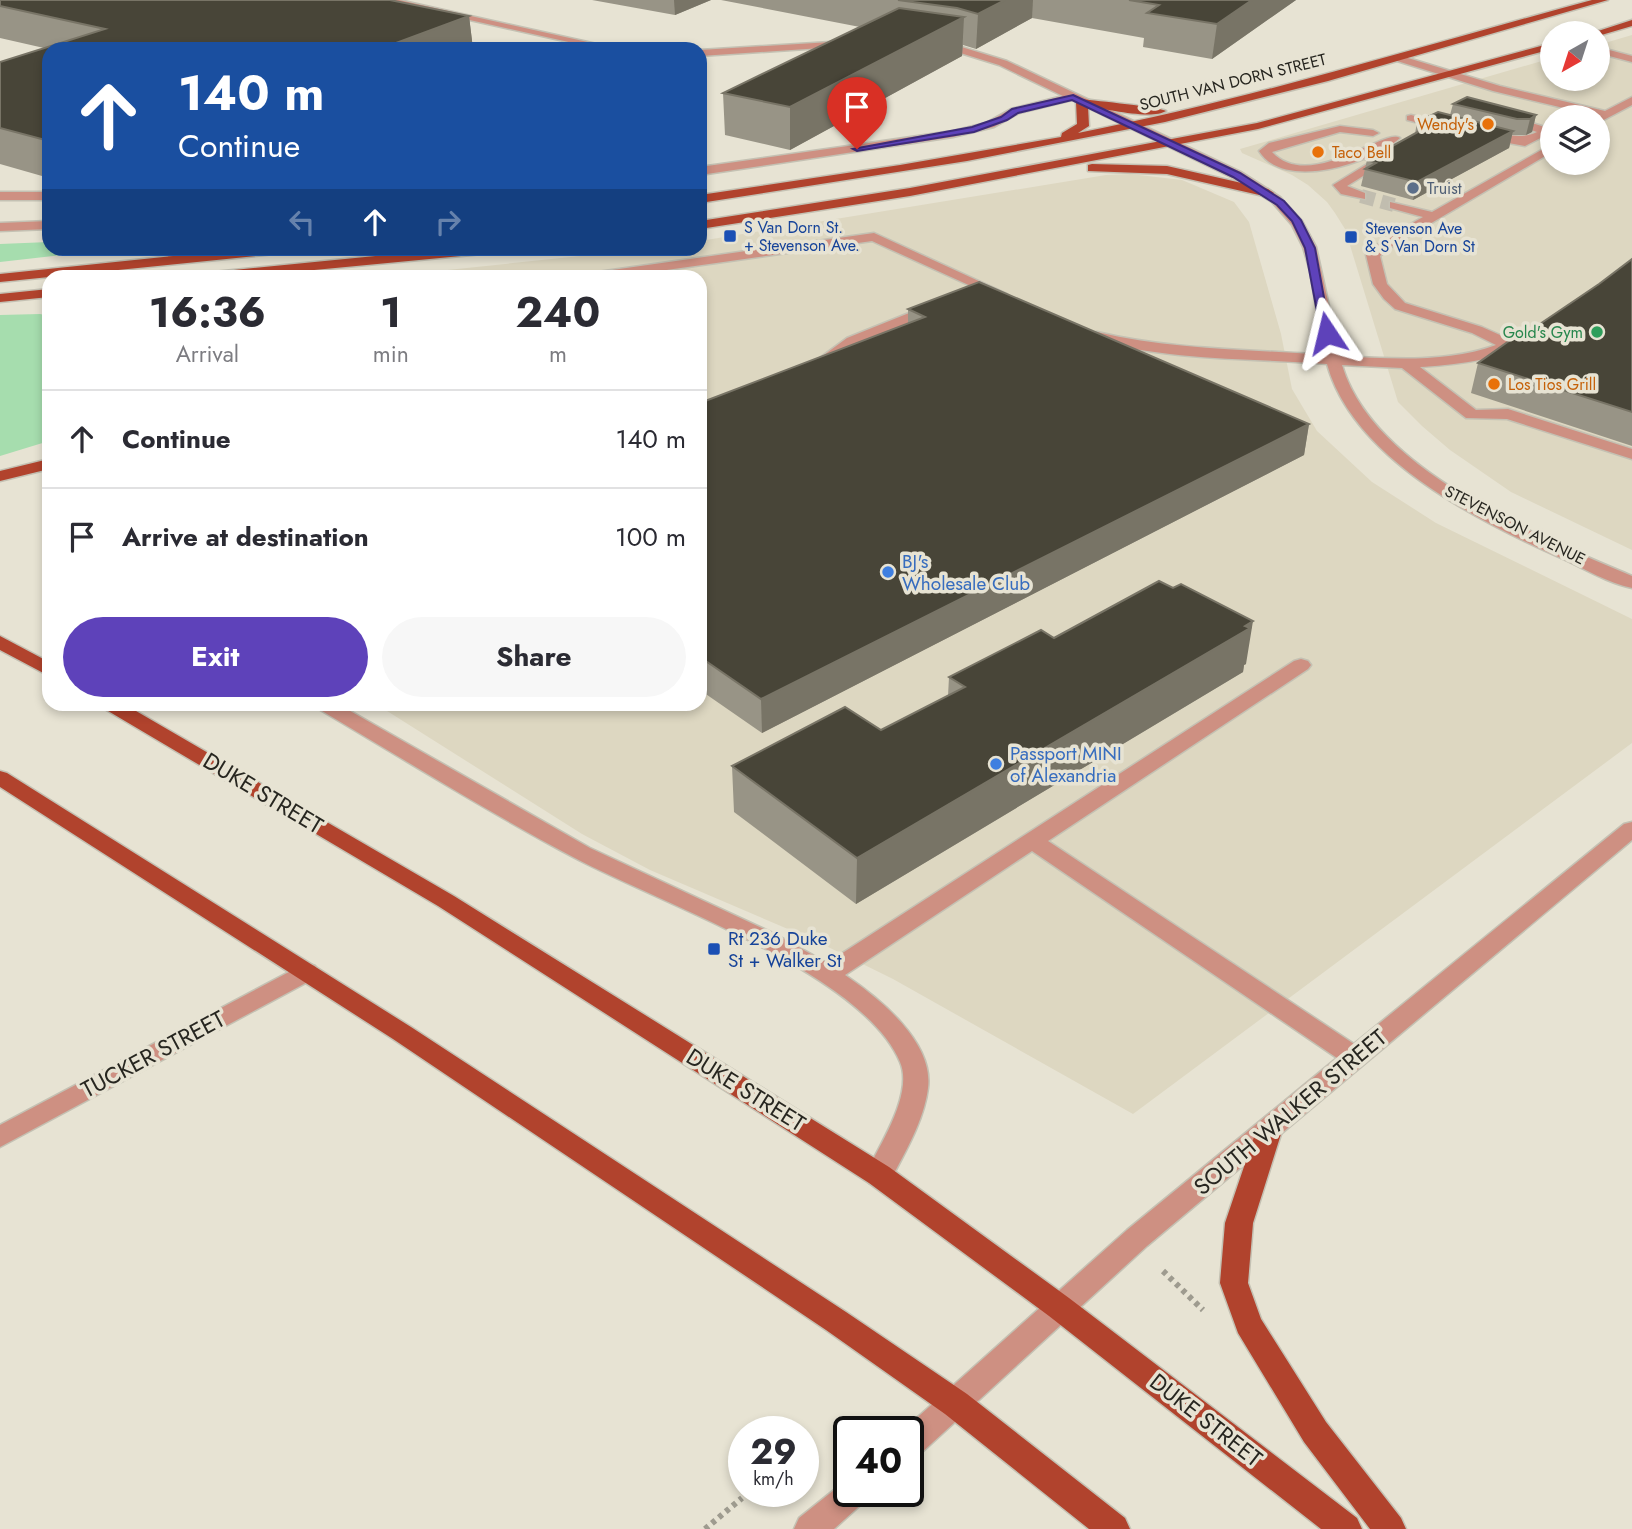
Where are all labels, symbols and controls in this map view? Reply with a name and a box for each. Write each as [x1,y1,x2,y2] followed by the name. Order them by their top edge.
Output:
[1540,21,1610,91] north arrow
[1540,21,1610,175] map controls
[1137,48,1329,116] street label: SOUTH VAN DORN STREET
[178,58,324,128] text: 140 m
[63,70,154,161] icon: ahead
[827,77,887,149] pin
[838,88,876,126] icon: arrive
[1540,105,1610,175] button: layers
[1417,113,1474,136] place label: Wendy's
[1480,116,1496,132] marker: Wendy's
[178,123,300,169] text: Continue
[1332,141,1391,164] place label: Taco Bell
[1310,144,1326,160] marker: Taco Bell
[1427,177,1462,200] place label: Truist
[1405,180,1421,196] marker: Truist
[283,203,321,241] icon: left
[356,203,394,241] icon: ahead
[429,203,467,241] icon: right
[744,216,860,257] place label: S Van Dorn St. + Stevenson Ave.
[1365,217,1475,258] place label: Stevenson Ave & S Van Dorn St
[722,228,738,244] marker: S Van Dorn St. + Stevenson Ave.
[1343,229,1359,245] marker: Stevenson Ave & S Van Dorn St
[149,282,266,343] text: 16:36
[380,282,401,343] text: 1
[516,282,600,343] text: 240
[1290,296,1364,370] position arrow
[1503,321,1583,344] place label: Gold's Gym
[1589,324,1605,340] marker: Gold's Gym
[176,337,239,371] text: Arrival
[373,337,409,371] text: min
[549,337,567,371] text: m
[1508,373,1596,396] place label: Los Tios Grill
[1486,376,1502,392] marker: Los Tios Grill
[63,420,101,458] icon: ahead
[122,420,231,458] text: Continue
[615,420,686,458] text: 140 m
[1441,480,1589,570] street label: STEVENSON AVENUE
[63,518,101,556] icon: arrive
[122,518,369,556] text: Arrive at destination
[615,518,686,556] text: 100 m
[902,548,1030,597] place label: BJ's Wholesale Club
[880,564,896,580] marker: BJ's Wholesale Club
[63,617,368,697] button: Exit
[382,617,686,697] button: Share
[1010,740,1122,789] place label: Passport MINI of Alexandria
[196,744,330,842] street label: DUKE STREET
[988,756,1004,772] marker: Passport MINI of Alexandria
[728,925,842,974] place label: Rt 236 Duke St + Walker St
[706,941,722,957] marker: Rt 236 Duke St + Walker St
[75,1002,231,1106] street label: TUCKER STREET
[1186,1021,1394,1203] street label: SOUTH WALKER STREET
[680,1040,812,1140] street label: DUKE STREET
[1142,1365,1270,1475] street label: DUKE STREET
[833,1416,924,1507] speed limit sign: 40
[750,1427,797,1477] text: 29
[753,1466,794,1492] text: km/h

